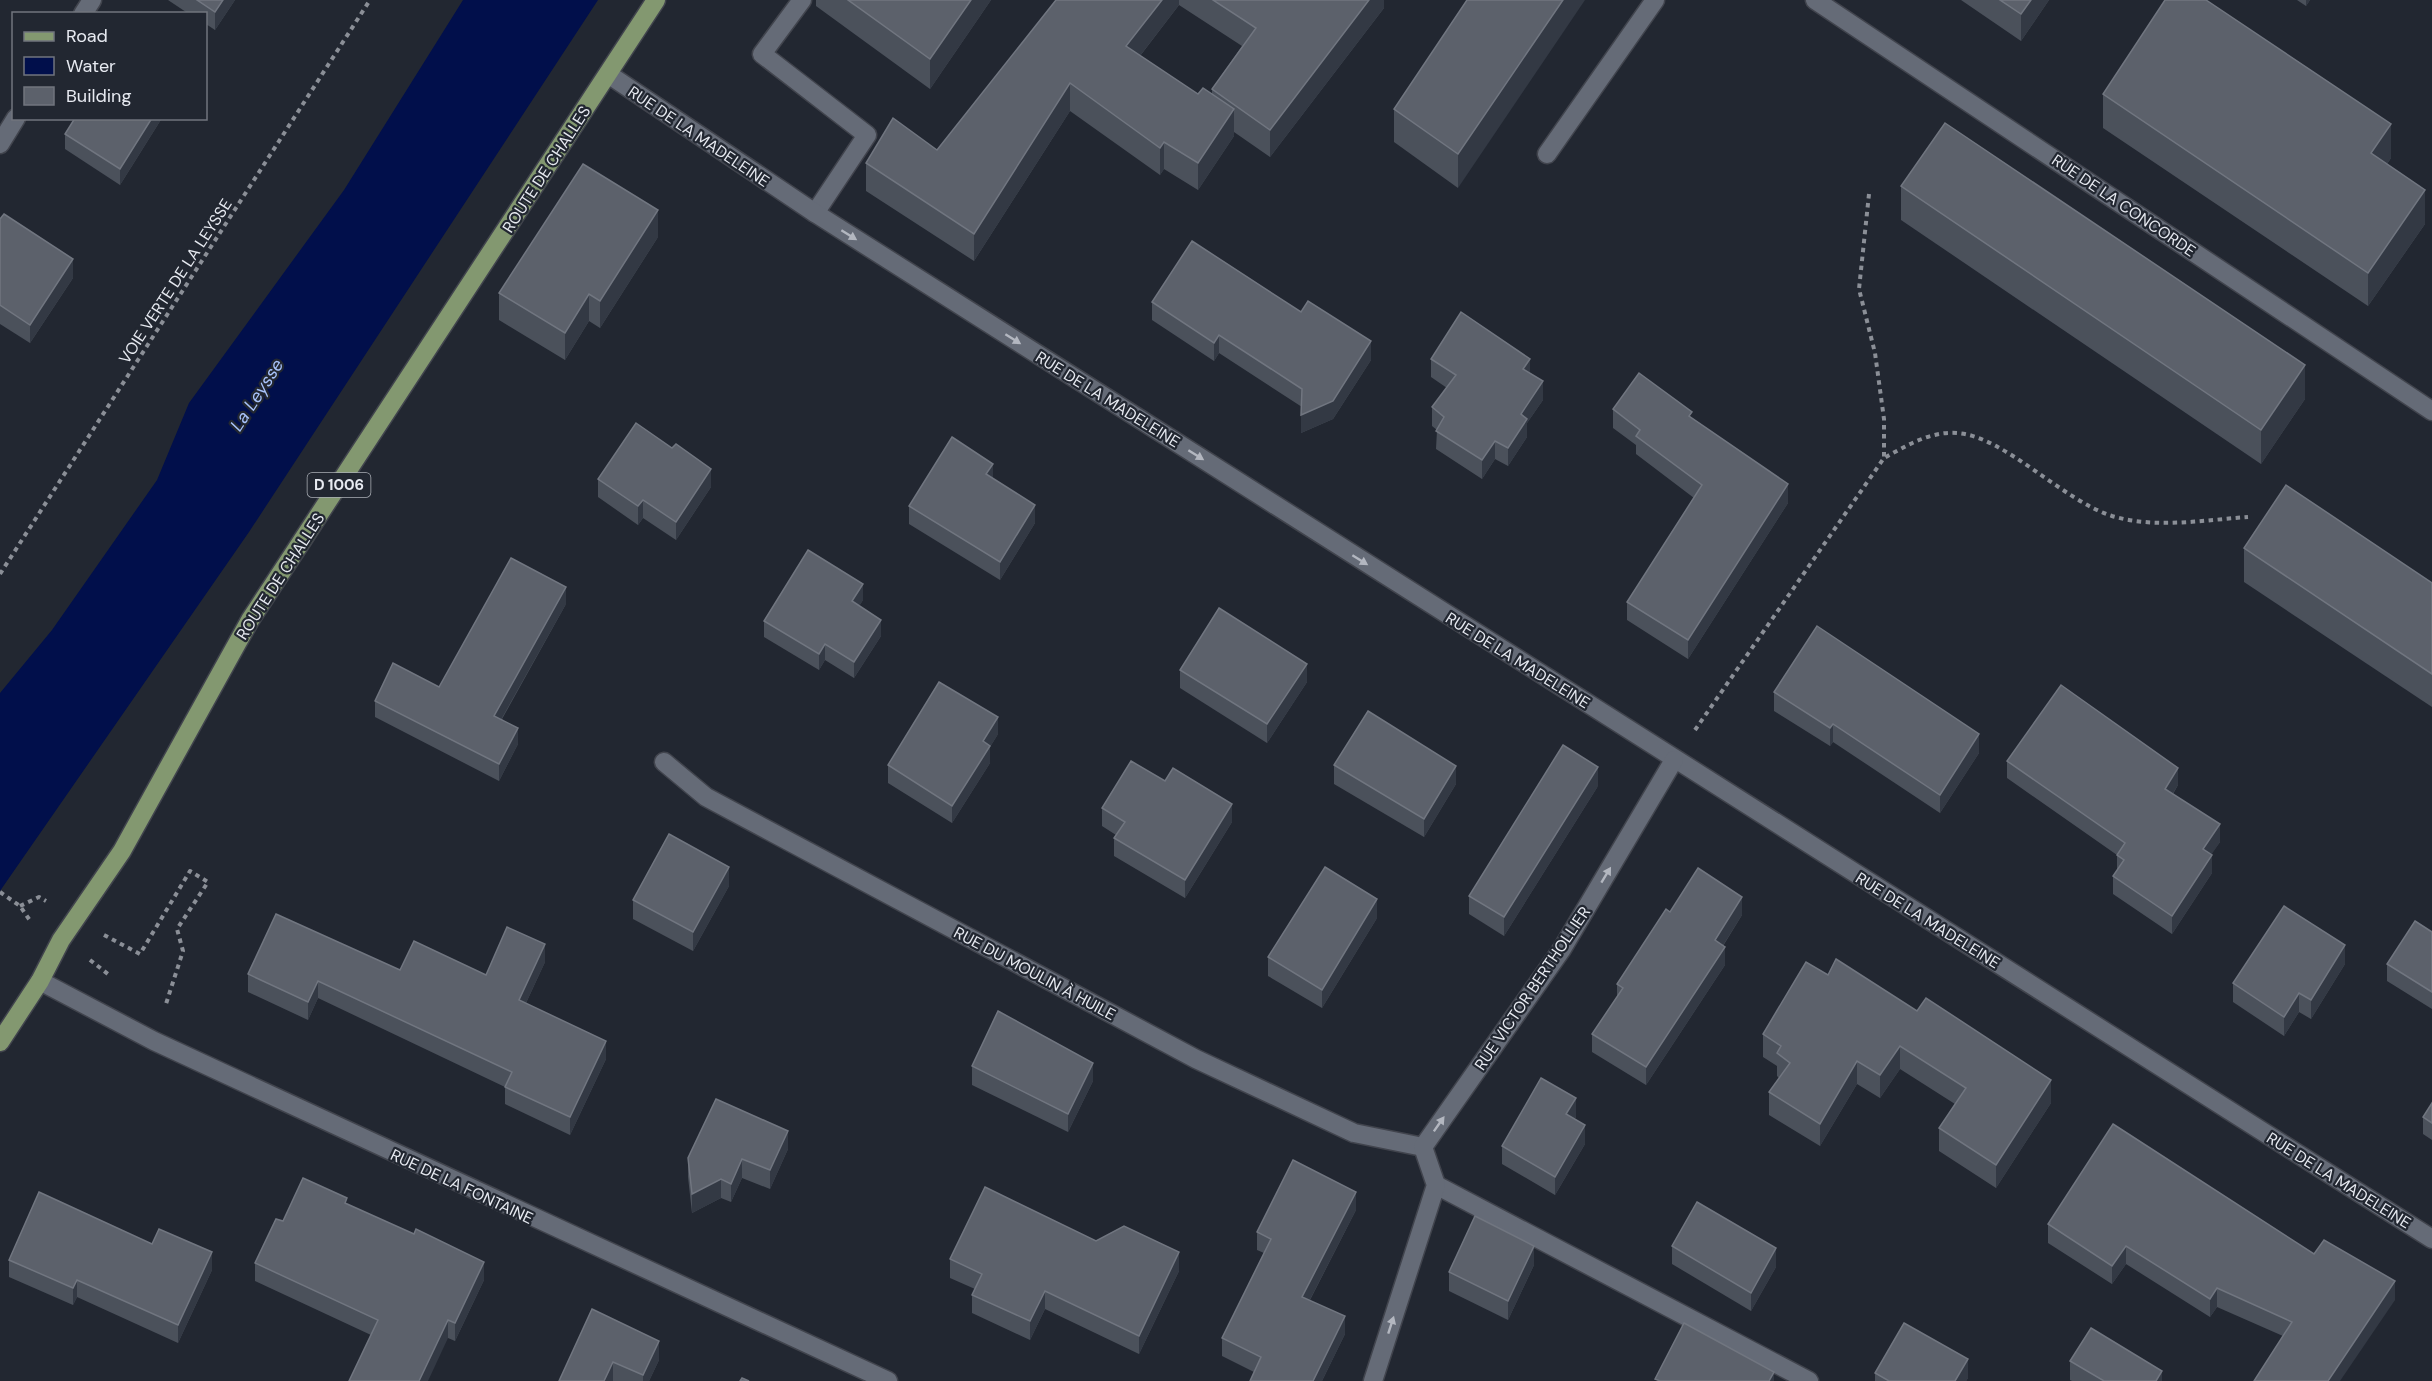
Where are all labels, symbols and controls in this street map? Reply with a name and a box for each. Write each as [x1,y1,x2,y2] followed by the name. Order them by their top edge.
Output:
[12,12,207,120] legend
[66,24,108,48] text: Road
[66,54,116,78] text: Water
[624,81,774,192] street label: RUE DE LA MADELEINE
[66,84,131,108] text: Building
[498,102,595,237] street label: ROUTE DE CHALLES
[2048,149,2200,261] street label: RUE DE LA CONCORDE
[114,195,237,368] street label: VOIE VERTE DE LA LEYSSE
[841,229,857,240] one-way arrow
[1005,334,1022,345] one-way arrow
[1032,346,1184,452] street label: RUE DE LA MADELEINE
[225,354,289,436] water label: La Leysse
[1188,450,1204,461] one-way arrow
[308,473,370,497] road number: D 1006
[232,509,329,644] street label: ROUTE DE CHALLES
[1352,554,1368,565] one-way arrow
[1442,607,1594,713] street label: RUE DE LA MADELEINE
[1601,866,1611,883] one-way arrow
[1852,867,2004,973] street label: RUE DE LA MADELEINE
[1470,902,1595,1074] street label: RUE VICTOR BERTHOLLIER
[950,922,1119,1025] street label: RUE DU MOULIN À HUILE
[1433,1116,1445,1132] one-way arrow
[2263,1127,2415,1233] street label: RUE DE LA MADELEINE
[387,1144,537,1229] street label: RUE DE LA FONTAINE
[1387,1316,1396,1334] one-way arrow

